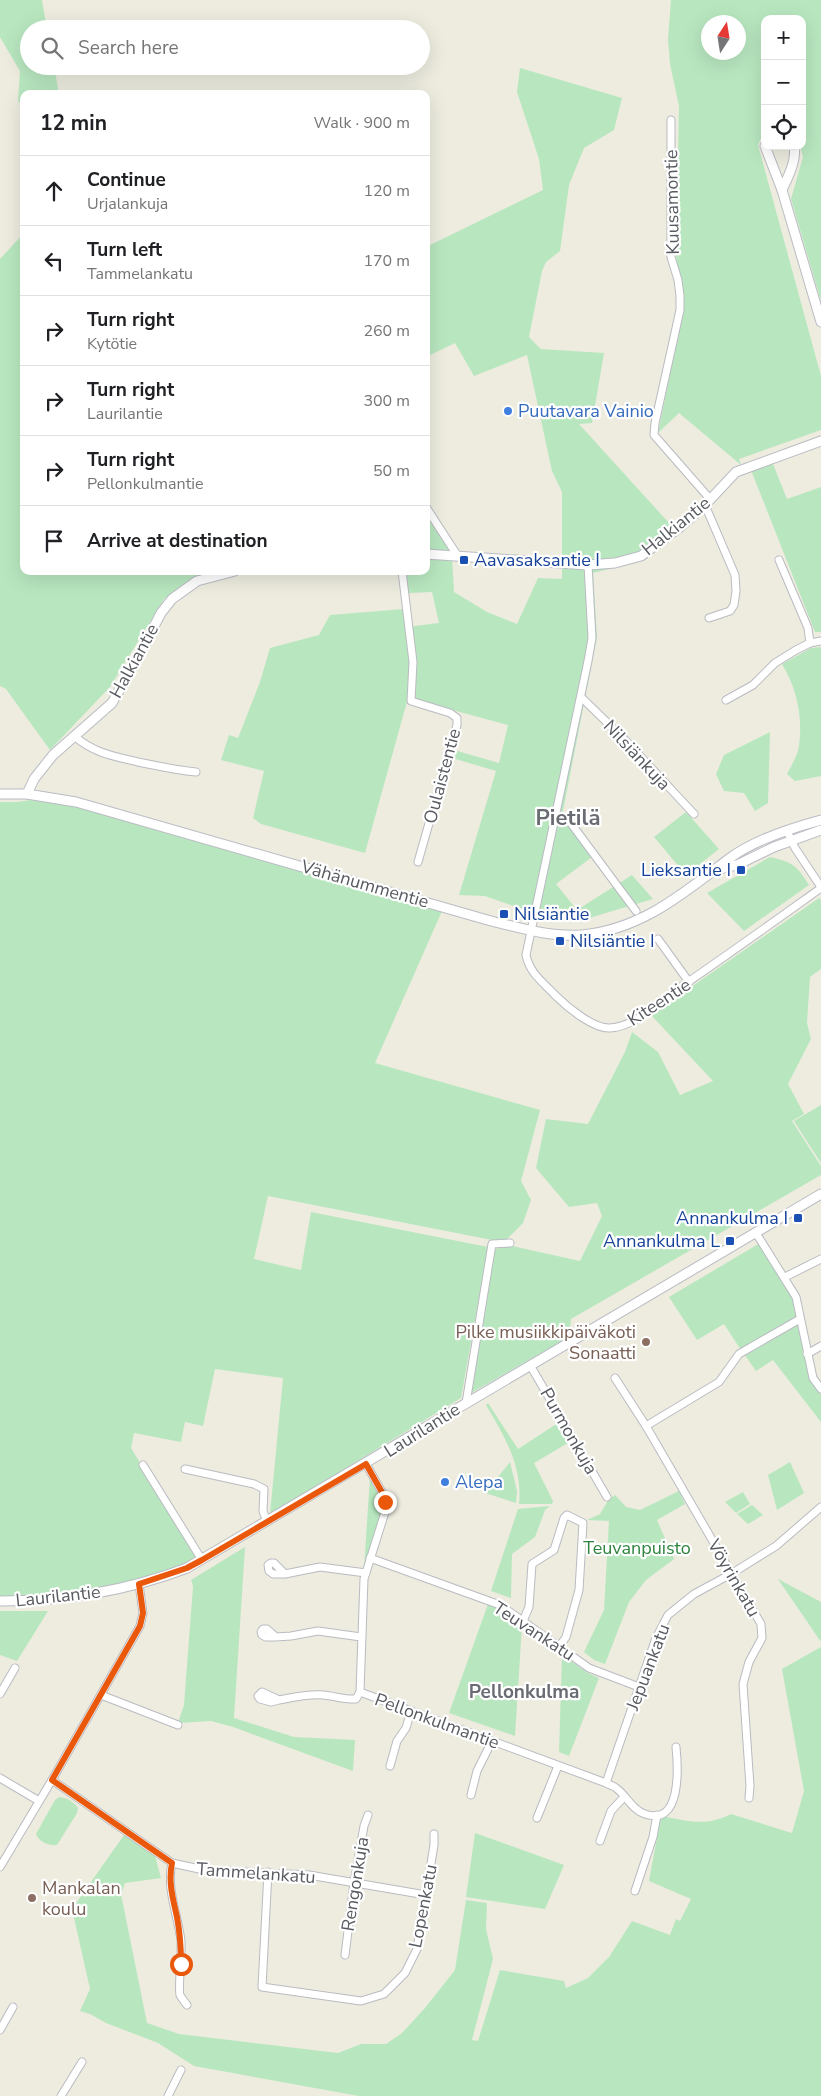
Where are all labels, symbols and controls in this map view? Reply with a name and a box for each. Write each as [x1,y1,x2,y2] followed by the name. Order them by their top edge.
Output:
[701,15,746,60] north arrow
[761,15,806,150] map controls
[761,15,806,60] button: +
[20,20,430,75] search box
[38,34,66,62] icon: search
[78,35,179,61] text: Search here
[761,60,806,105] button: −
[761,105,806,150] button: locate
[40,109,107,137] text: 12 min
[314,112,410,134] text: Walk · 900 m
[659,149,685,255] street label: Kuusamontie
[87,167,166,193] text: Continue
[40,177,68,205] icon: ahead
[363,180,410,202] text: 120 m
[87,193,168,215] text: Urjalankuja
[87,237,162,263] text: Turn left
[40,247,68,275] icon: left
[363,250,410,272] text: 170 m
[87,263,193,285] text: Tammelankatu
[87,307,174,333] text: Turn right
[40,317,68,345] icon: right
[363,320,410,342] text: 260 m
[87,333,137,355] text: Kytötie
[87,377,174,403] text: Turn right
[40,387,68,415] icon: right
[363,390,410,412] text: 300 m
[518,399,654,423] place label: Puutavara Vainio
[87,403,163,425] text: Laurilantie
[502,405,514,417] marker: Puutavara Vainio
[87,447,174,473] text: Turn right
[40,457,68,485] icon: right
[373,460,410,482] text: 50 m
[87,473,203,495] text: Pellonkulmantie
[637,491,715,561] street label: Halkiantie
[40,527,68,555] icon: arrive
[87,528,268,554] text: Arrive at destination
[474,548,600,572] place label: Aavasaksantie I
[458,554,470,566] marker: Aavasaksantie I
[104,620,164,702] street label: Halkiantie
[598,715,676,795] street label: Nilsiänkuja
[418,726,466,826] street label: Oulaistentie
[536,803,600,833] district label: Pietilä
[297,854,432,914] street label: Vähänummentie
[641,858,731,882] place label: Lieksantie I
[735,864,747,876] marker: Lieksantie I
[514,902,589,926] place label: Nilsiäntie
[498,908,510,920] marker: Nilsiäntie
[570,929,655,953] place label: Nilsiäntie I
[554,935,566,947] marker: Nilsiäntie I
[623,973,695,1031] street label: Kiteentie
[676,1206,788,1230] place label: Annankulma I
[792,1212,804,1224] marker: Annankulma I
[603,1229,720,1253] place label: Annankulma L
[724,1235,736,1247] marker: Annankulma L
[455,1320,636,1365] place label: Pilke musiikkipäiväkoti Sonaatti
[640,1336,652,1348] marker: Pilke musiikkipäiväkoti Sonaatti
[535,1383,603,1479] street label: Purmonkuja
[380,1397,464,1463] street label: Laurilantie
[455,1470,503,1494] place label: Alepa
[439,1476,451,1488] marker: Alepa
[374,1491,397,1514] route end
[702,1534,766,1621] street label: Vöyrinkatu
[583,1536,691,1560] park label: Teuvanpuisto
[14,1580,102,1612] street label: Laurilantie
[489,1596,579,1666] street label: Teuvankatu
[620,1620,675,1715] street label: Jepuankatu
[469,1679,579,1705] district label: Pellonkulma
[371,1687,503,1755] street label: Pellonkulmantie
[336,1835,374,1933] street label: Rengonkuja
[196,1857,316,1889] street label: Tammelankatu
[403,1862,443,1950] street label: Lopenkatu
[42,1876,121,1921] place label: Mankalan koulu
[26,1892,38,1904] marker: Mankalan koulu
[170,1953,193,1976] route start

